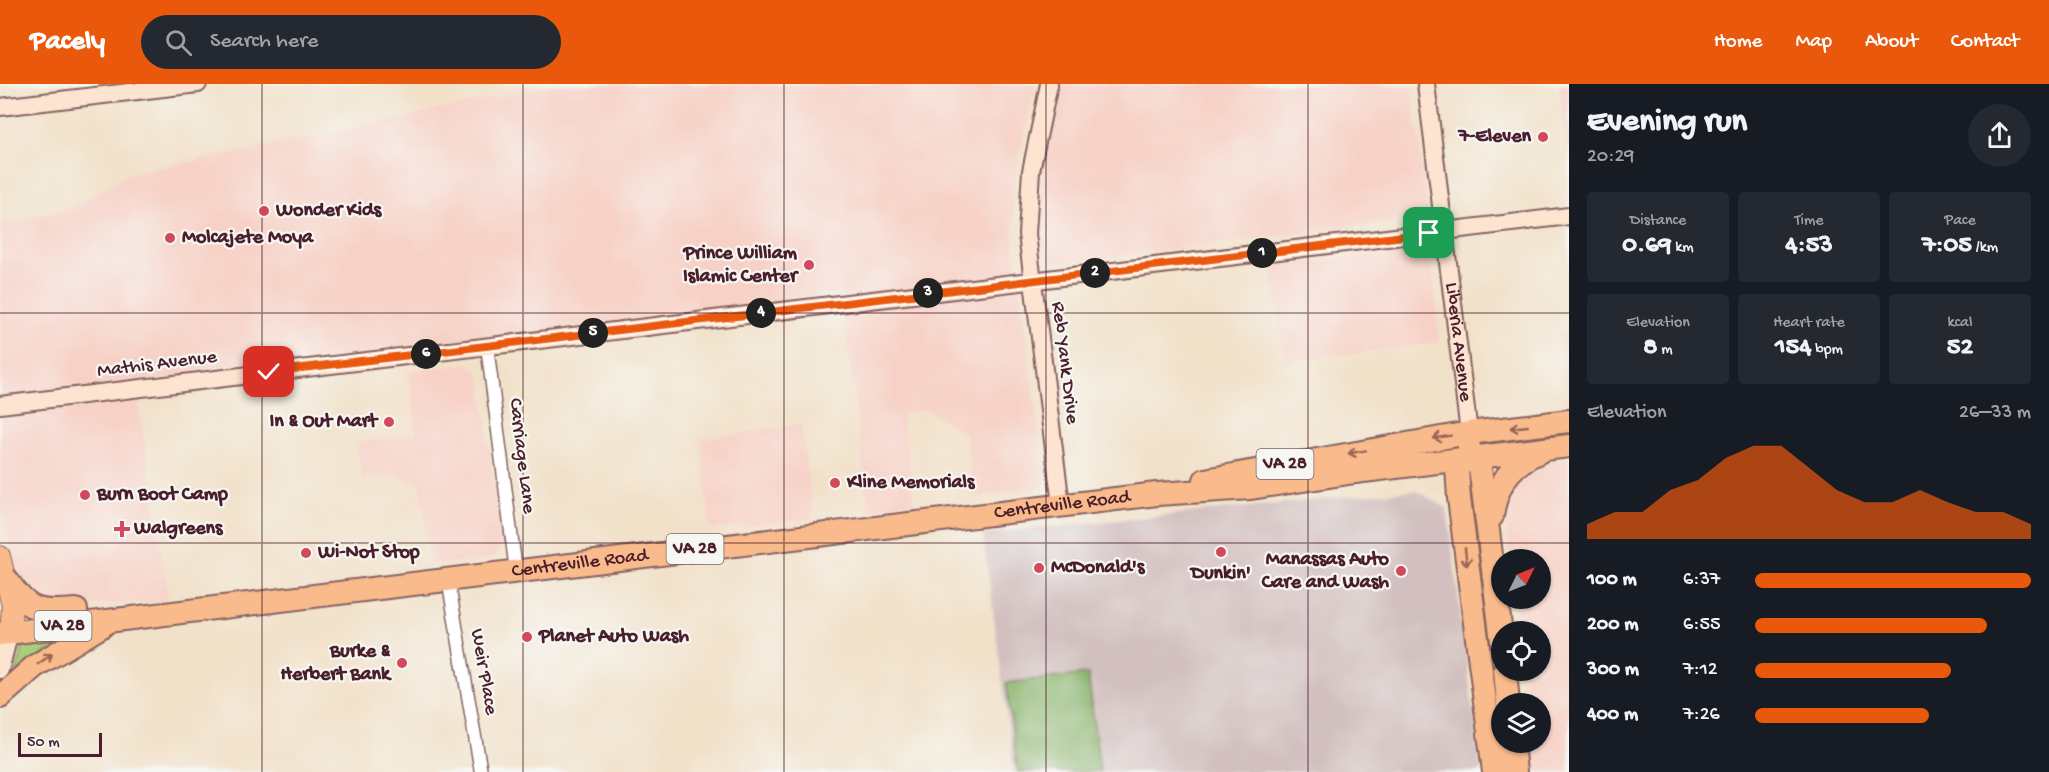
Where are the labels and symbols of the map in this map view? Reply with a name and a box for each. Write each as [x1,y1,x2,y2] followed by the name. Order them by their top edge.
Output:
[1457,126,1531,149] place label: 7-Eleven
[1536,130,1550,144] marker: 7-Eleven
[275,200,383,223] place label: Wonder Kids
[257,204,271,218] marker: Wonder Kids
[1403,207,1454,258] pin
[182,227,314,250] place label: Molcajete Moya
[163,231,177,245] marker: Molcajete Moya
[1247,238,1277,268] pin: 1
[682,243,799,289] place label: Prince William Islamic Center
[802,258,816,272] marker: Prince William Islamic Center
[1080,258,1110,288] pin: 2
[913,278,943,308] pin: 3
[1439,281,1477,404] street label: Liberia Avenue
[746,298,776,328] pin: 4
[1045,300,1083,426] street label: Reb Yank Drive
[578,318,608,348] pin: 5
[411,339,441,369] pin: 6
[96,346,219,384] street label: Mathis Avenue
[243,346,294,397] pin
[503,397,540,516] street label: Carriage Lane
[269,411,379,434] place label: In & Out Mart
[382,415,396,429] marker: In & Out Mart
[1509,421,1529,432] one-way arrow
[1432,432,1452,443] one-way arrow
[1348,446,1367,457] one-way arrow
[1256,449,1314,479] road number: VA 28
[846,472,976,495] place label: Kline Memorials
[828,476,842,490] marker: Kline Memorials
[96,484,228,507] place label: Burn Boot Camp
[993,486,1134,525] street label: Centreville Road
[78,488,92,502] marker: Burn Boot Camp
[133,518,224,541] place label: Walgreens
[115,522,129,536] marker: Walgreens
[666,534,724,564] road number: VA 28
[317,542,420,565] place label: Wi-Not Stop
[510,544,651,583] street label: Centreville Road
[1214,545,1228,559] marker: Dunkin'
[299,546,313,560] marker: Wi-Not Stop
[1461,546,1472,566] one-way arrow
[1261,549,1390,595] place label: Manassas Auto Care and Wash
[1491,549,1551,609] north arrow
[1051,557,1146,580] place label: McDonald's
[1032,561,1046,575] marker: McDonald's
[1189,563,1251,586] place label: Dunkin'
[1394,564,1408,578] marker: Manassas Auto Care and Wash
[34,611,92,641] road number: VA 28
[538,626,689,649] place label: Planet Auto Wash
[464,627,502,718] street label: Weir Place
[520,630,534,644] marker: Planet Auto Wash
[281,641,392,687] place label: Burke & Herbert Bank
[36,653,52,665] one-way arrow
[395,656,409,670] marker: Burke & Herbert Bank
[18,730,102,758] scale bar

